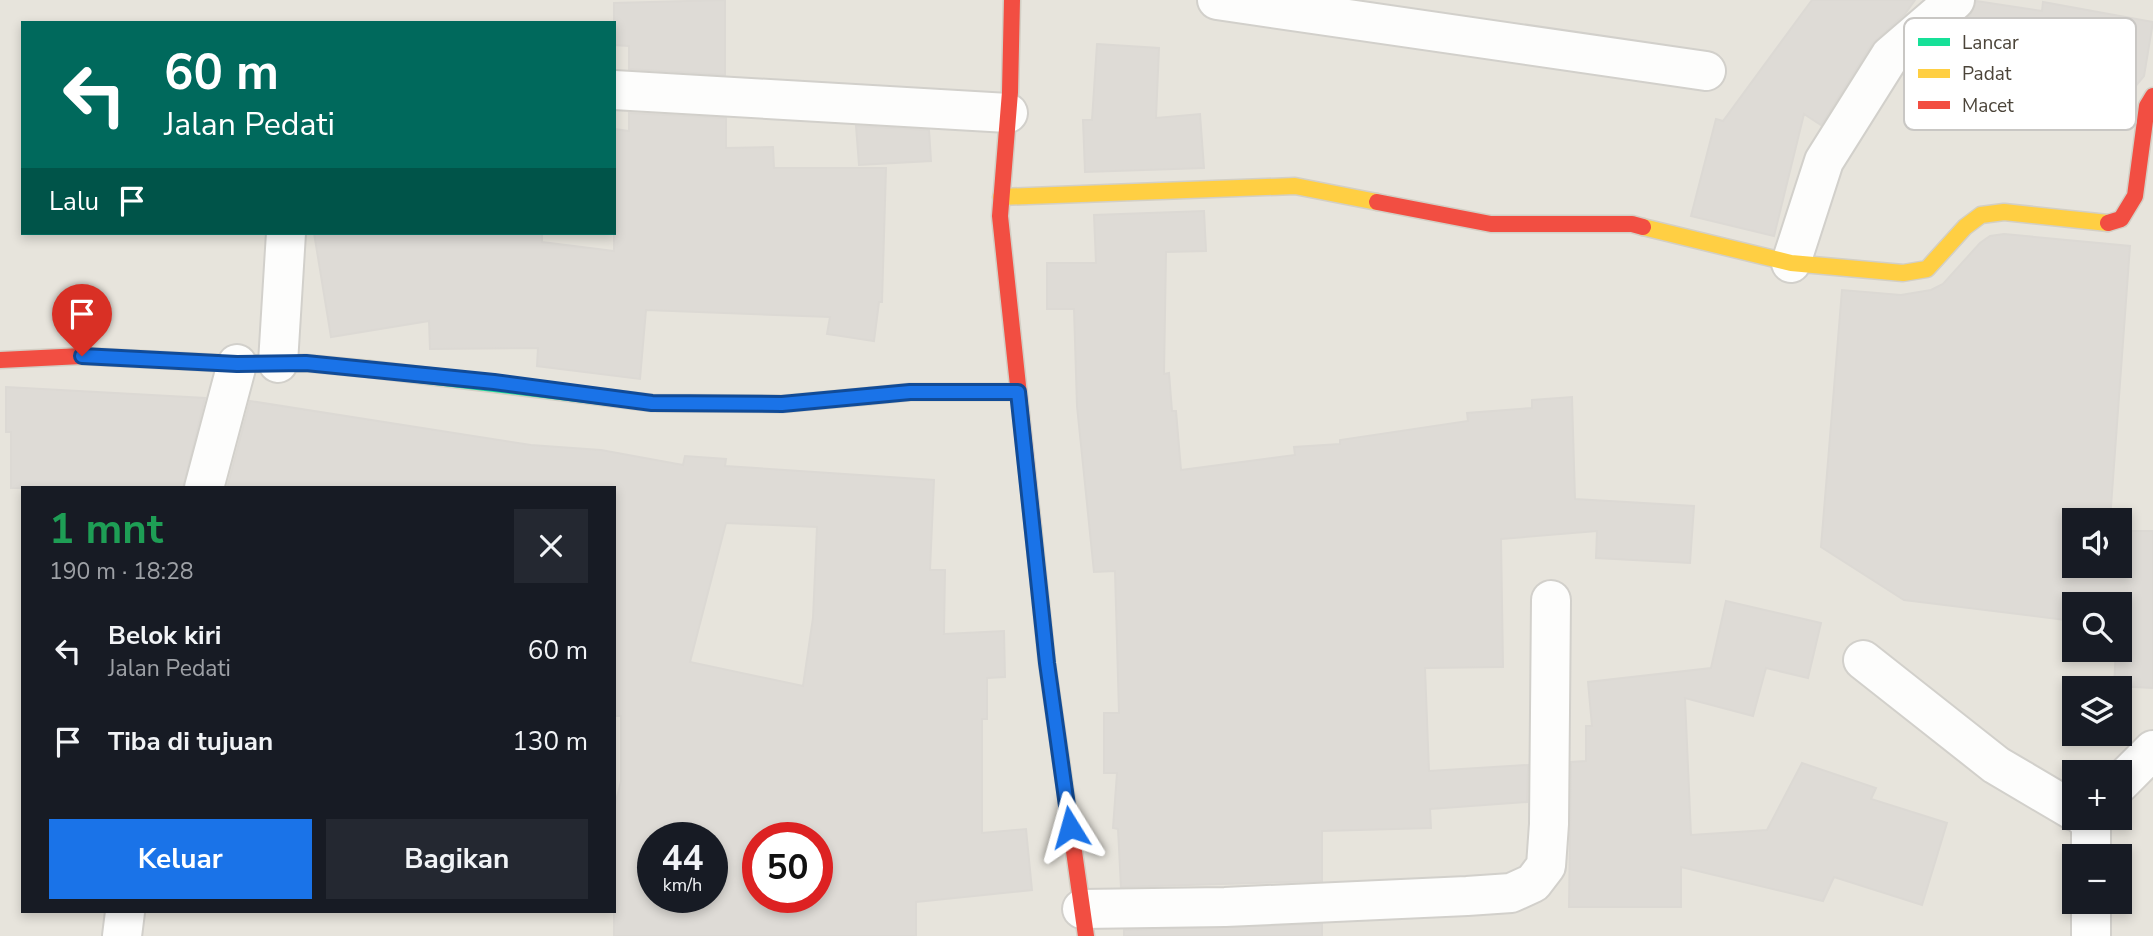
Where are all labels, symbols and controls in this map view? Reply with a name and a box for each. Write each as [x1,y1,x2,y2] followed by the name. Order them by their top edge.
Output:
[1904,18,2136,130] legend
[1962,30,2019,56] text: Lancar
[164,39,279,106] text: 60 m
[49,49,140,140] icon: left
[1962,61,2012,87] text: Padat
[1962,93,2014,119] text: Macet
[164,103,335,146] text: Jalan Pedati
[113,182,151,220] icon: arrive
[49,184,99,219] text: Lalu
[52,284,112,356] pin
[63,295,101,333] icon: arrive
[49,501,163,558] text: 1 mnt
[2062,508,2132,914] map controls
[2062,508,2132,578] button: sound
[514,509,588,583] button: close
[49,556,194,587] text: 190 m · 18:28
[2062,592,2132,662] button: search
[108,618,221,653] text: Belok kiri
[49,632,87,670] icon: left
[528,633,588,668] text: 60 m
[108,653,231,684] text: Jalan Pedati
[2062,676,2132,746] button: layers
[49,723,87,761] icon: arrive
[108,724,273,759] text: Tiba di tujuan
[512,724,588,759] text: 130 m
[2062,760,2132,830] button: +
[1033,790,1107,864] position arrow
[49,819,312,899] button: Keluar
[326,819,588,899] button: Bagikan
[742,822,833,913] speed limit sign: 50
[661,835,704,882] text: 44
[2062,844,2132,914] button: −
[663,873,702,897] text: km/h

